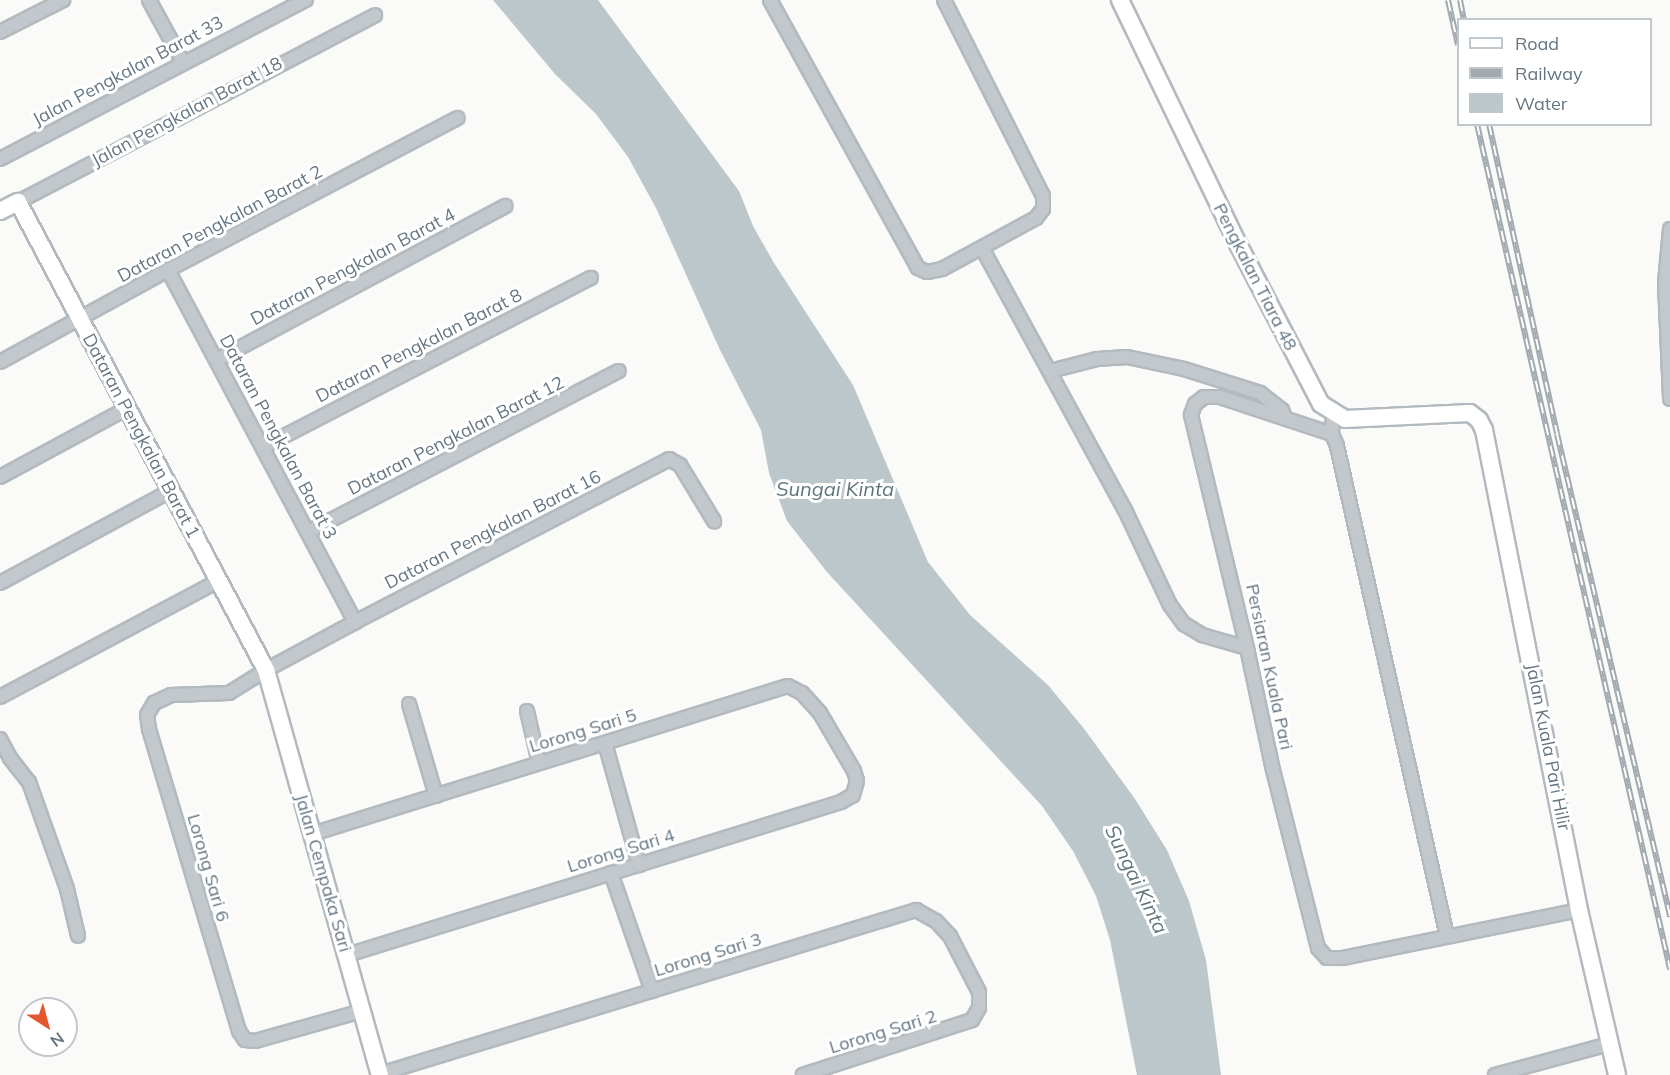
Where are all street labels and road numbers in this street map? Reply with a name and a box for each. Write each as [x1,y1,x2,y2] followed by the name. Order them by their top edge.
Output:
[29,12,227,130] street label: Jalan Pengkalan Barat 33
[88,53,286,171] street label: Jalan Pengkalan Barat 18
[114,161,326,287] street label: Dataran Pengkalan Barat 2
[1209,200,1301,354] street label: Pengkalan Tiara 48
[247,204,459,330] street label: Dataran Pengkalan Barat 4
[312,284,526,408] street label: Dataran Pengkalan Barat 8
[78,330,204,542] street label: Dataran Pengkalan Barat 1
[215,331,341,543] street label: Dataran Pengkalan Barat 3
[344,372,568,500] street label: Dataran Pengkalan Barat 12
[381,466,605,594] street label: Dataran Pengkalan Barat 16
[1241,582,1297,752] street label: Persiaran Kuala Pari
[1521,661,1575,833] street label: Jalan Kuala Pari Hilir
[527,704,639,758] street label: Lorong Sari 5
[290,791,356,955] street label: Jalan Cempaka Sari
[182,812,234,924] street label: Lorong Sari 6
[565,824,677,878] street label: Lorong Sari 4
[652,928,764,982] street label: Lorong Sari 3
[827,1005,939,1059] street label: Lorong Sari 2

